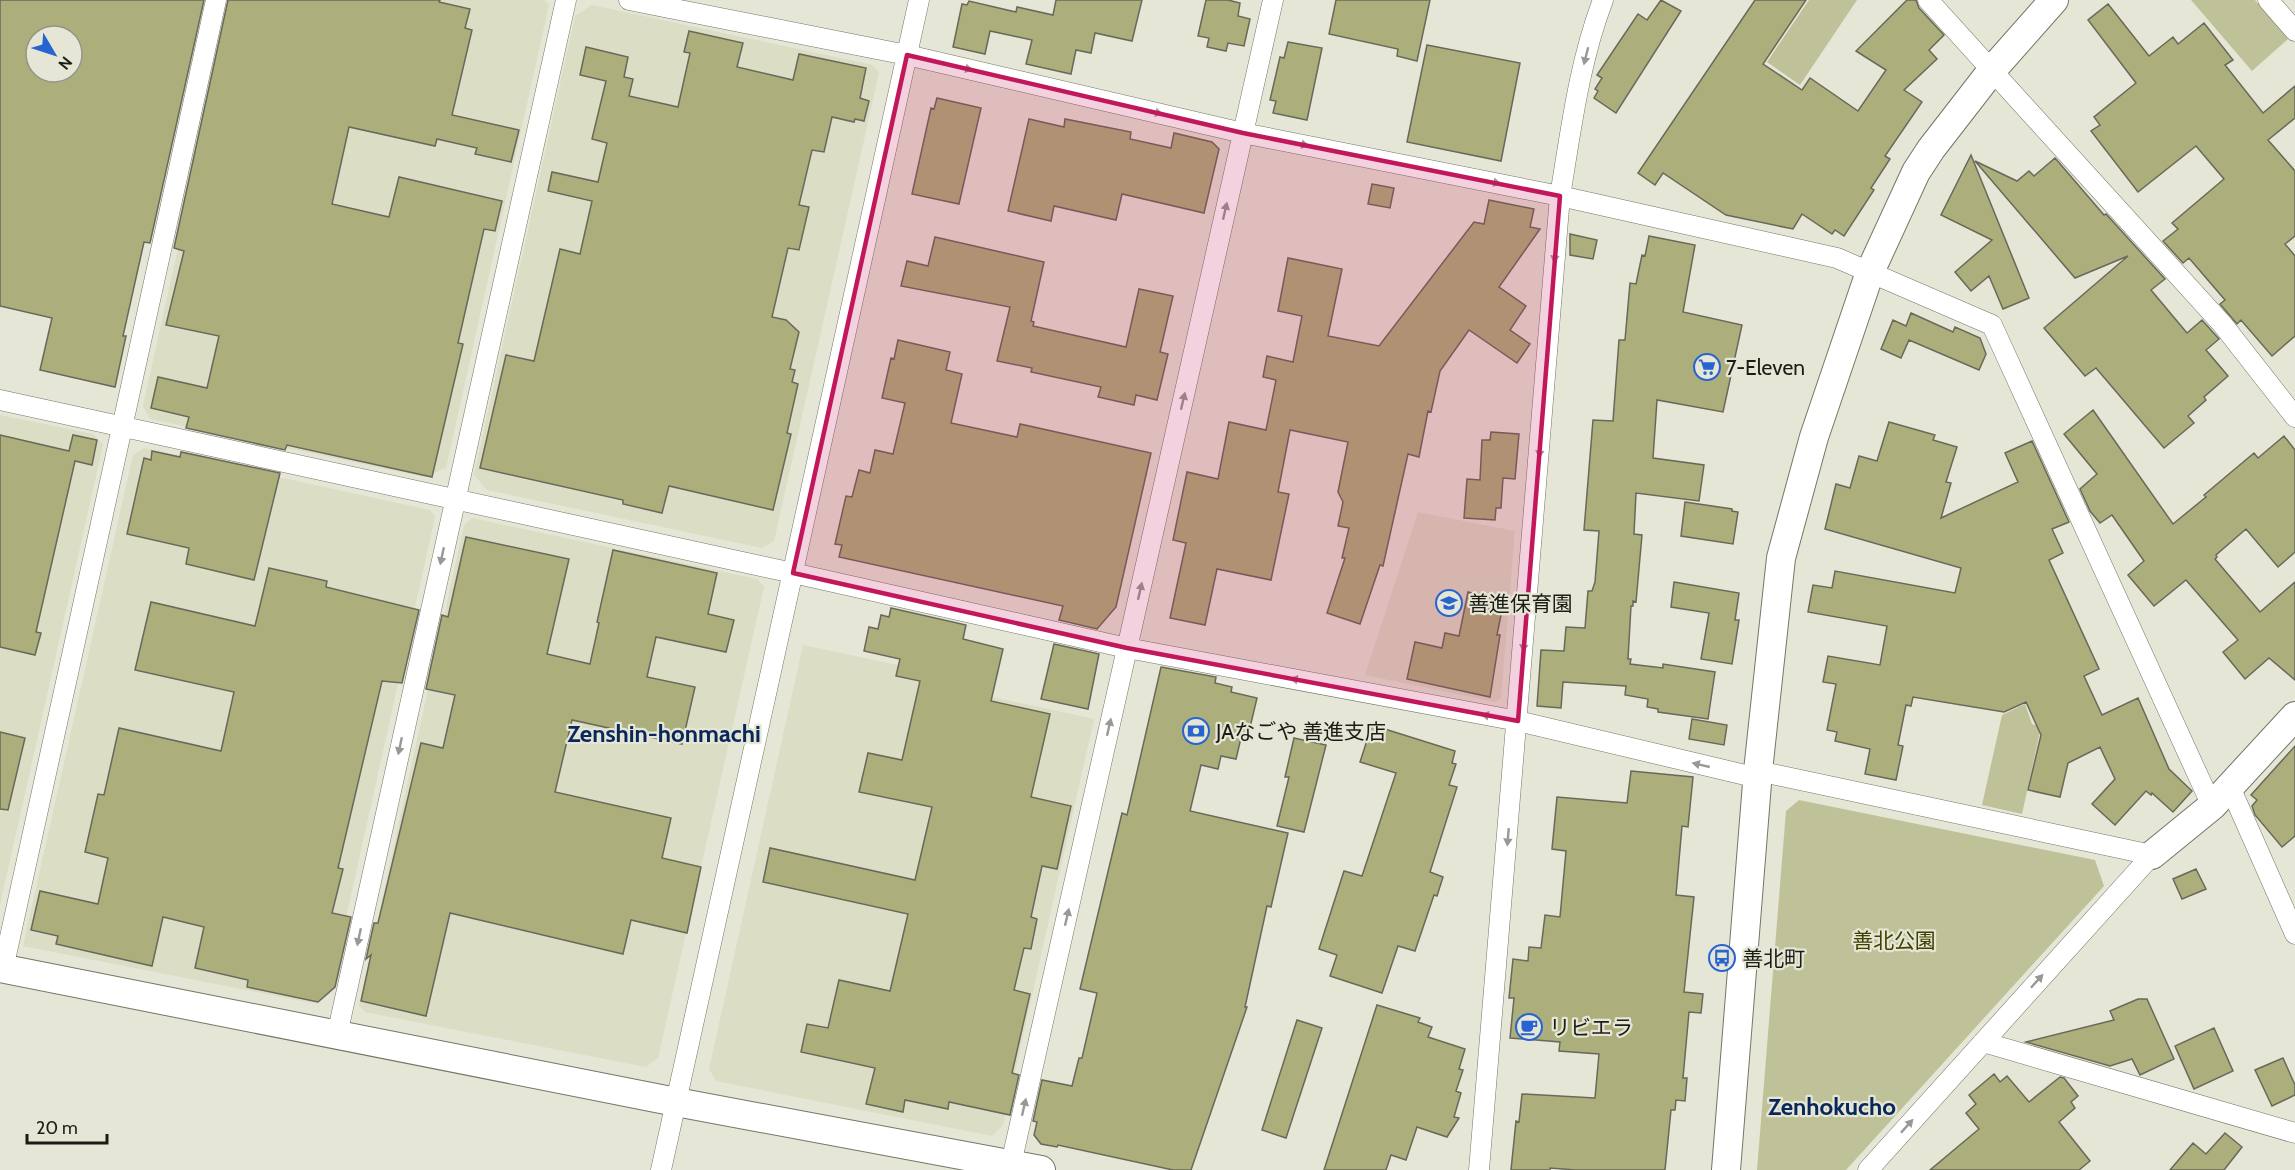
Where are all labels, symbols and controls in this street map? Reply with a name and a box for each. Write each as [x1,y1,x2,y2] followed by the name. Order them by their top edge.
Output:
[24,24,84,84] north arrow
[1580,46,1590,65] one-way arrow
[54,53,76,73] text: N
[955,64,973,74] one-way arrow
[1145,108,1164,117] one-way arrow
[1291,140,1310,149] one-way arrow
[1482,178,1501,187] one-way arrow
[1221,201,1231,220] one-way arrow
[1550,245,1560,264] one-way arrow
[1692,352,1722,382] supermarket icon: 7-Eleven
[1726,355,1805,380] place label: 7-Eleven
[1178,392,1188,410] one-way arrow
[1535,439,1544,458] one-way arrow
[437,547,446,566] one-way arrow
[1135,582,1145,600] one-way arrow
[1434,588,1464,618] school or university icon: 善進保育園
[1468,591,1573,616] place label: 善進保育園
[1519,634,1529,653] one-way arrow
[1289,675,1308,684] one-way arrow
[1481,711,1500,720] one-way arrow
[1181,716,1211,746] bank icon: JAなごや 善進支店
[1105,717,1115,736] one-way arrow
[567,719,761,748] district label: Zenshin-honmachi
[1215,719,1386,744] place label: JAなごや 善進支店
[395,737,405,756] one-way arrow
[1692,759,1710,769] one-way arrow
[1503,828,1513,847] one-way arrow
[1062,908,1072,926] one-way arrow
[353,928,363,946] one-way arrow
[1852,928,1936,953] park label: 善北公園
[1707,943,1737,973] bus stop icon: 善北町
[1742,946,1805,971] place label: 善北町
[2030,974,2044,989] one-way arrow
[1514,1012,1544,1042] cafe icon: リビエラ
[1549,1015,1633,1040] place label: リビエラ
[1768,1092,1896,1121] district label: Zenhokucho
[1019,1098,1029,1116] one-way arrow
[27,1107,106,1145] scale bar
[36,1117,78,1139] text: 20 m
[1900,1119,1914,1134] one-way arrow

